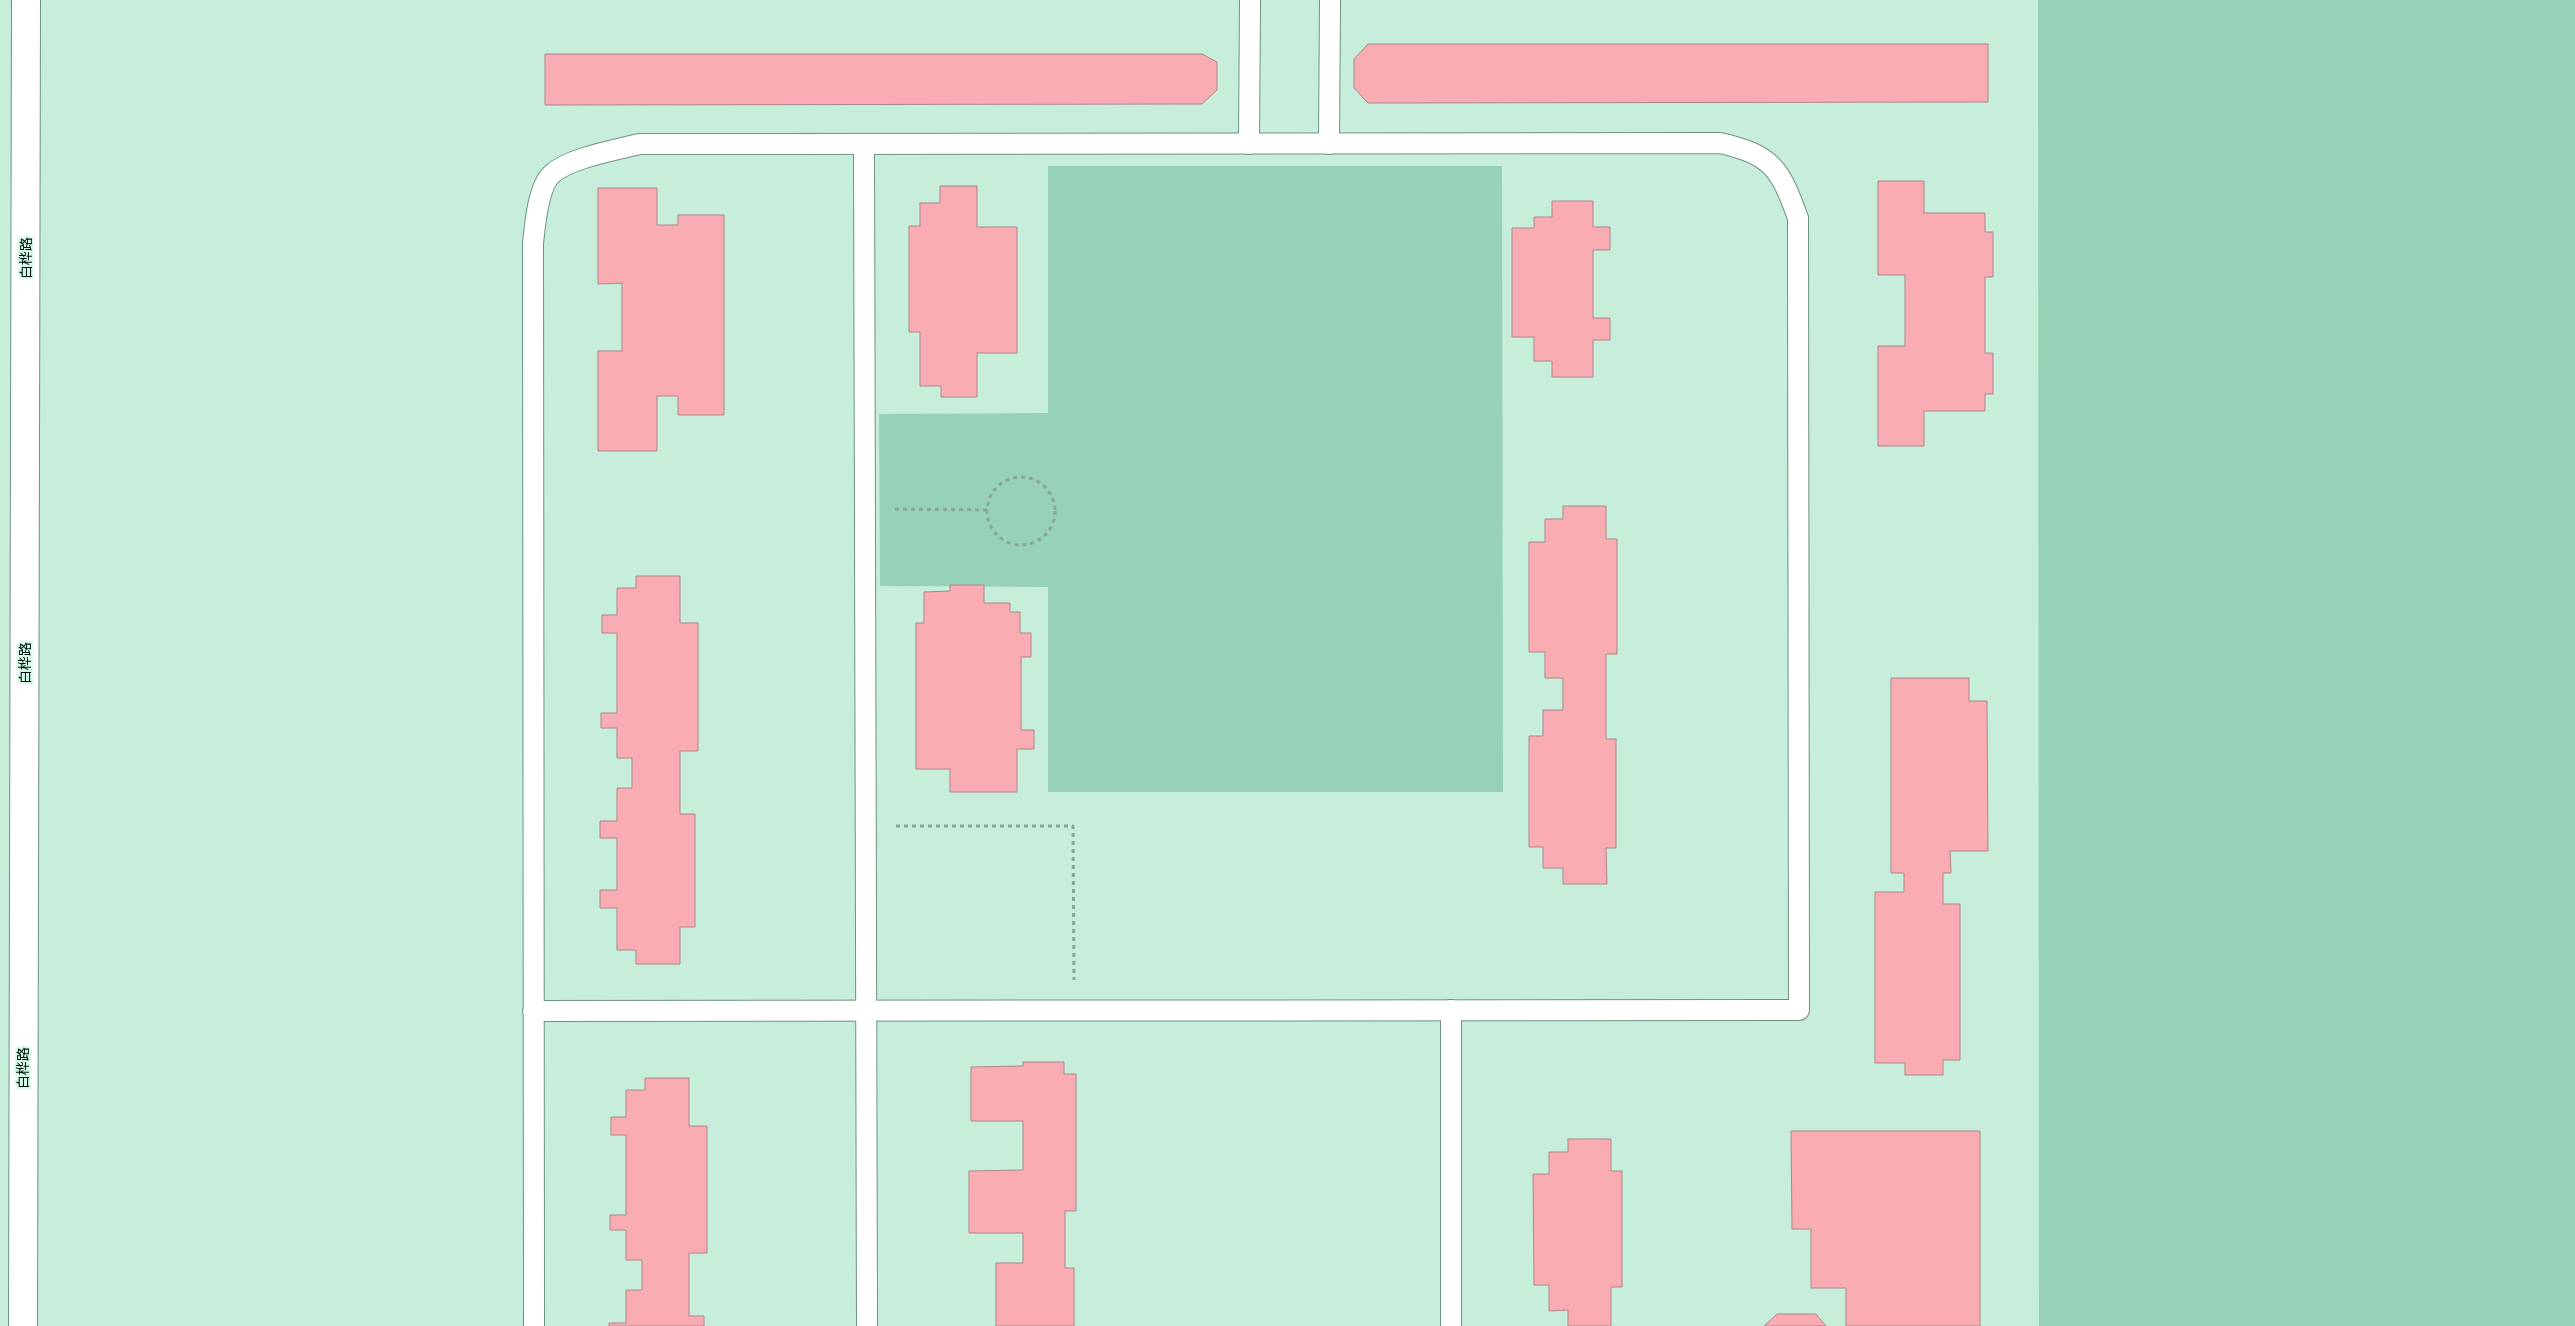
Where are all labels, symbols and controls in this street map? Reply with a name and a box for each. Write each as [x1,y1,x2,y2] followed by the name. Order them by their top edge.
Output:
[17,237,35,279] street label: 白桦路
[16,642,34,684] street label: 白桦路
[14,1047,32,1089] street label: 白桦路

